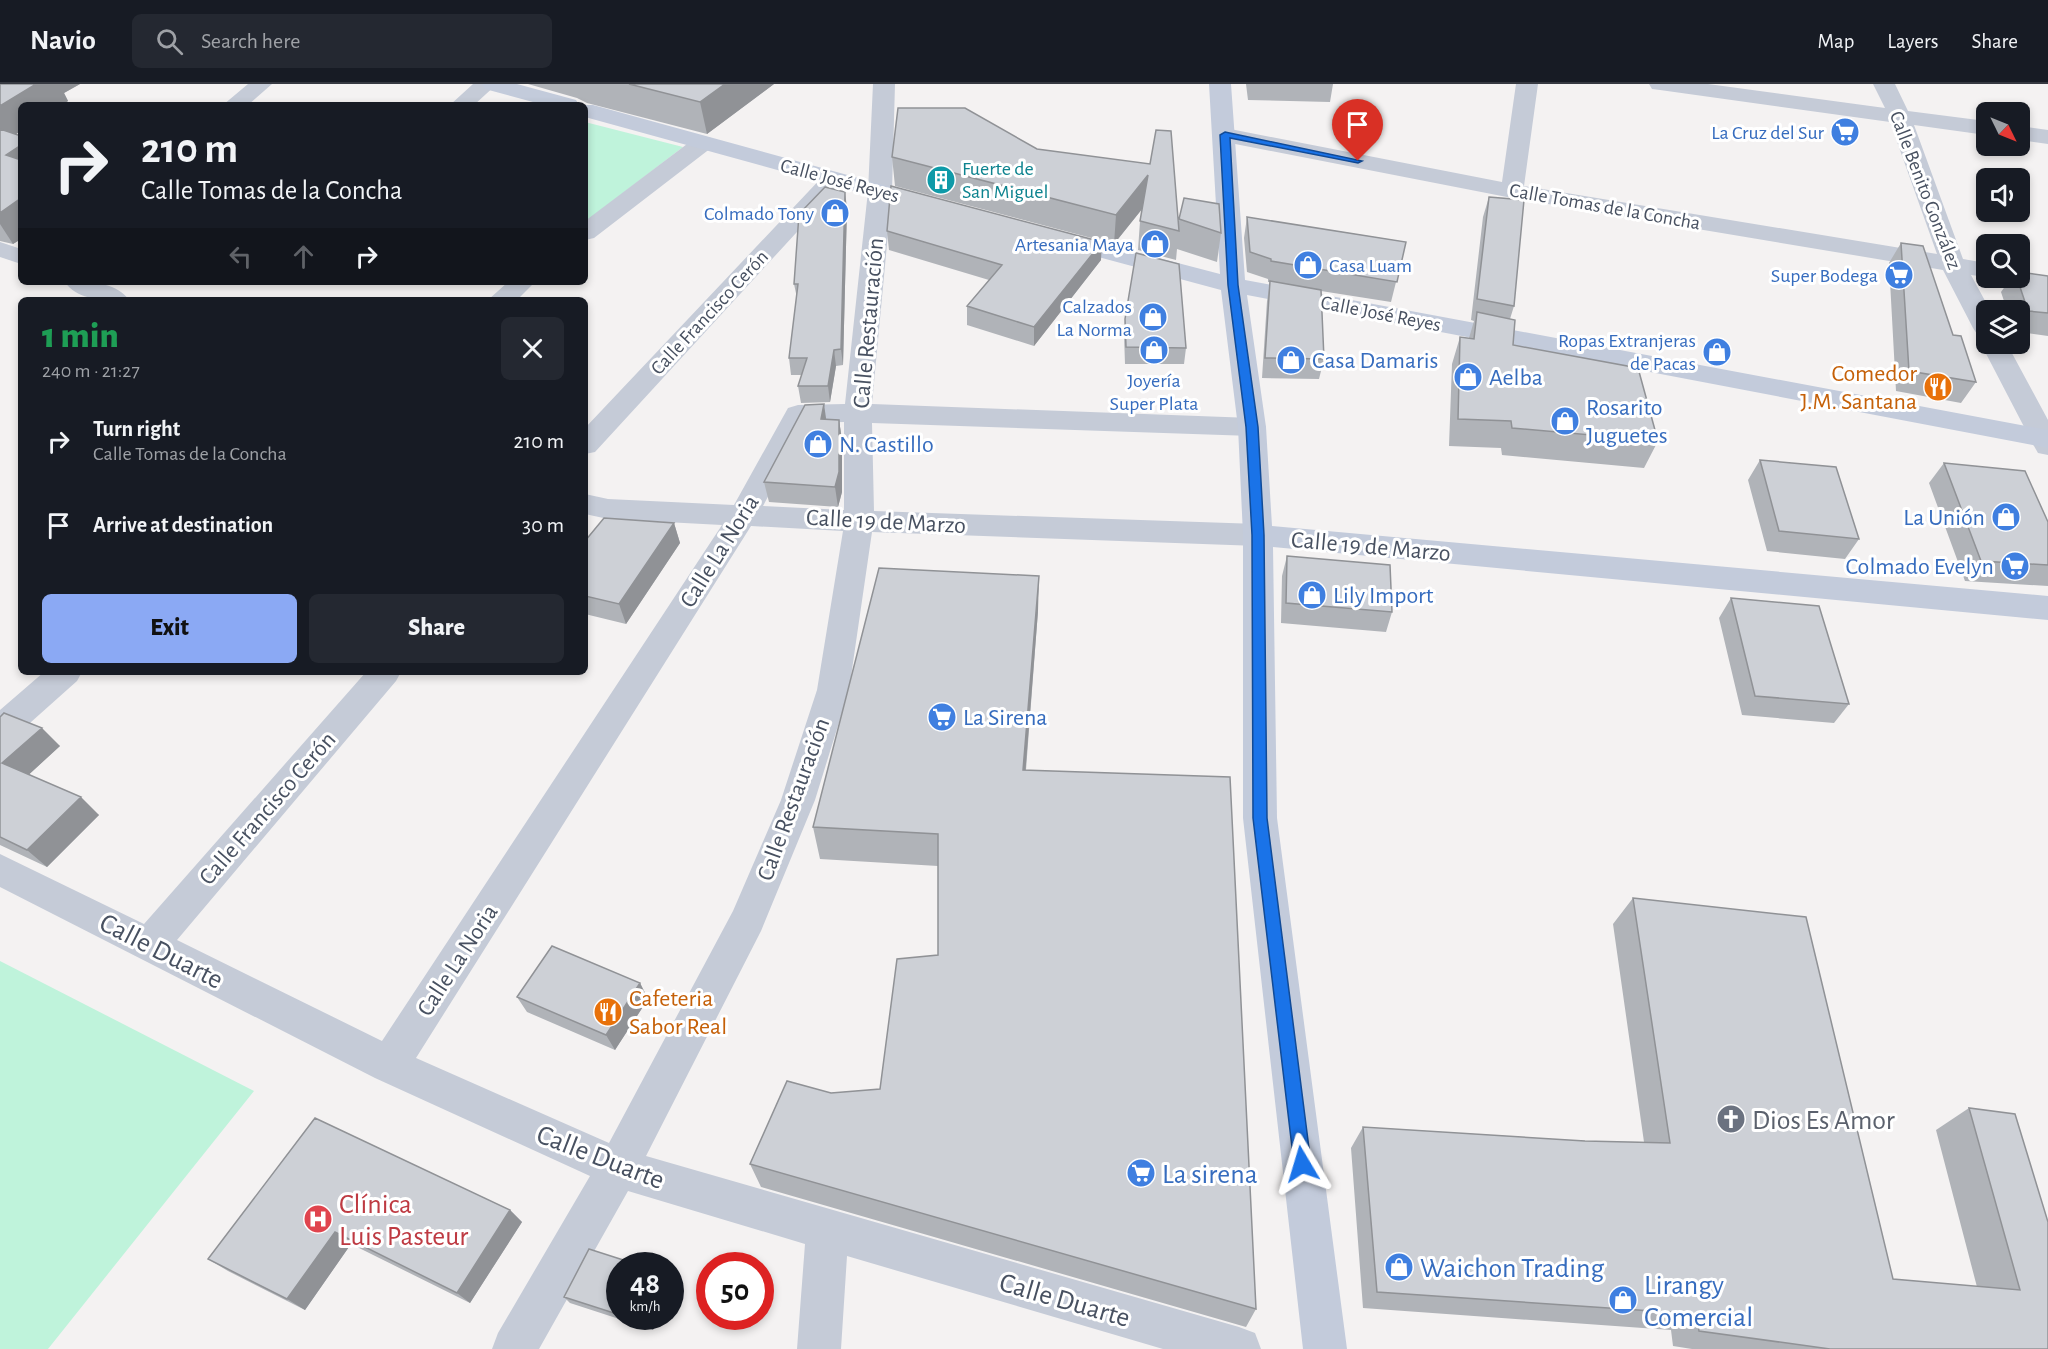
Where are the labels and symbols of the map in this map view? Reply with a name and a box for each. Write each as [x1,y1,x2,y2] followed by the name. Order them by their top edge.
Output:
[1332,99,1383,161] pin
[1976,102,2030,156] north arrow
[1886,109,1964,272] street label: Calle Benito González
[1829,116,1861,148] supermarket icon: La Cruz del Sur
[1711,123,1825,143] place label: La Cruz del Sur
[778,156,901,206] street label: Calle José Reyes
[962,159,1048,202] place label: Fuerte de San Miguel
[925,164,957,196] building icon: Fuerte de San Miguel
[1508,180,1702,234] street label: Calle Tomas de la Concha
[819,197,851,229] shop icon: Colmado Tony
[704,204,814,224] place label: Colmado Tony
[1139,228,1171,260] shop icon: Artesania Maya
[1015,235,1134,255] place label: Artesania Maya
[850,237,888,409] street label: Calle Restauración
[647,247,772,379] street label: Calle Francisco Cerón
[1292,249,1324,281] shop icon: Casa Luam
[1329,256,1412,276] place label: Casa Luam
[1883,259,1915,291] supermarket icon: Super Bodega
[1771,266,1878,286] place label: Super Bodega
[1319,293,1443,335] street label: Calle José Reyes
[1057,297,1132,340] place label: Calzados La Norma
[1137,301,1169,333] shop icon: Calzados La Norma
[1558,331,1696,374] place label: Ropas Extranjeras de Pacas
[1138,334,1170,366] shop icon: Joyería Super Plata
[1701,336,1733,368] shop icon: Ropas Extranjeras de Pacas
[1275,344,1307,376] shop icon: Casa Damaris
[1312,349,1438,373] place label: Casa Damaris
[1452,361,1484,393] shop icon: Aelba
[1800,362,1917,414] place label: Comedor J.M. Santana
[1489,366,1543,390] place label: Aelba
[1110,371,1199,414] place label: Joyería Super Plata
[1922,371,1954,403] restaurant icon: Comedor J.M. Santana
[1586,396,1668,448] place label: Rosarito Juguetes
[1549,405,1581,437] shop icon: Rosarito Juguetes
[802,428,834,460] shop icon: N. Castillo
[839,433,934,457] place label: N. Castillo
[676,491,764,612] street label: Calle La Noria
[1990,501,2022,533] shop icon: La Unión
[805,506,966,538] street label: Calle 19 de Marzo
[1903,506,1985,530] place label: La Unión
[1290,528,1452,566] street label: Calle 19 de Marzo
[1999,550,2031,582] supermarket icon: Colmado Evelyn
[1846,555,1994,579] place label: Colmado Evelyn
[1296,579,1328,611] shop icon: Lily Import
[1333,584,1434,608] place label: Lily Import
[926,701,958,733] supermarket icon: La Sirena
[963,706,1047,730] place label: La Sirena
[753,715,834,884] street label: Calle Restauración
[195,727,341,890] street label: Calle Francisco Cerón
[413,901,503,1021] street label: Calle La Noria
[95,909,227,995] street label: Calle Duarte
[629,987,727,1039] place label: Cafeteria Sabor Real
[592,996,624,1028] restaurant icon: Cafeteria Sabor Real
[1715,1103,1747,1135] church icon: Dios Es Amor
[1752,1107,1895,1135] place label: Dios Es Amor
[533,1121,668,1195] street label: Calle Duarte
[1270,1132,1334,1196] position arrow
[1125,1157,1157,1189] supermarket icon: La sirena
[1162,1161,1258,1189] place label: La sirena
[339,1191,468,1251] place label: Clínica Luis Pasteur
[302,1203,334,1235] hospital icon: Clínica Luis Pasteur
[1383,1251,1415,1283] shop icon: Waichon Trading
[696,1252,774,1330] speed limit sign: 50
[1420,1255,1604,1283] place label: Waichon Trading
[996,1269,1133,1333] street label: Calle Duarte
[1644,1272,1753,1332] place label: Lirangy Comercial
[1607,1284,1639,1316] shop icon: Lirangy Comercial

